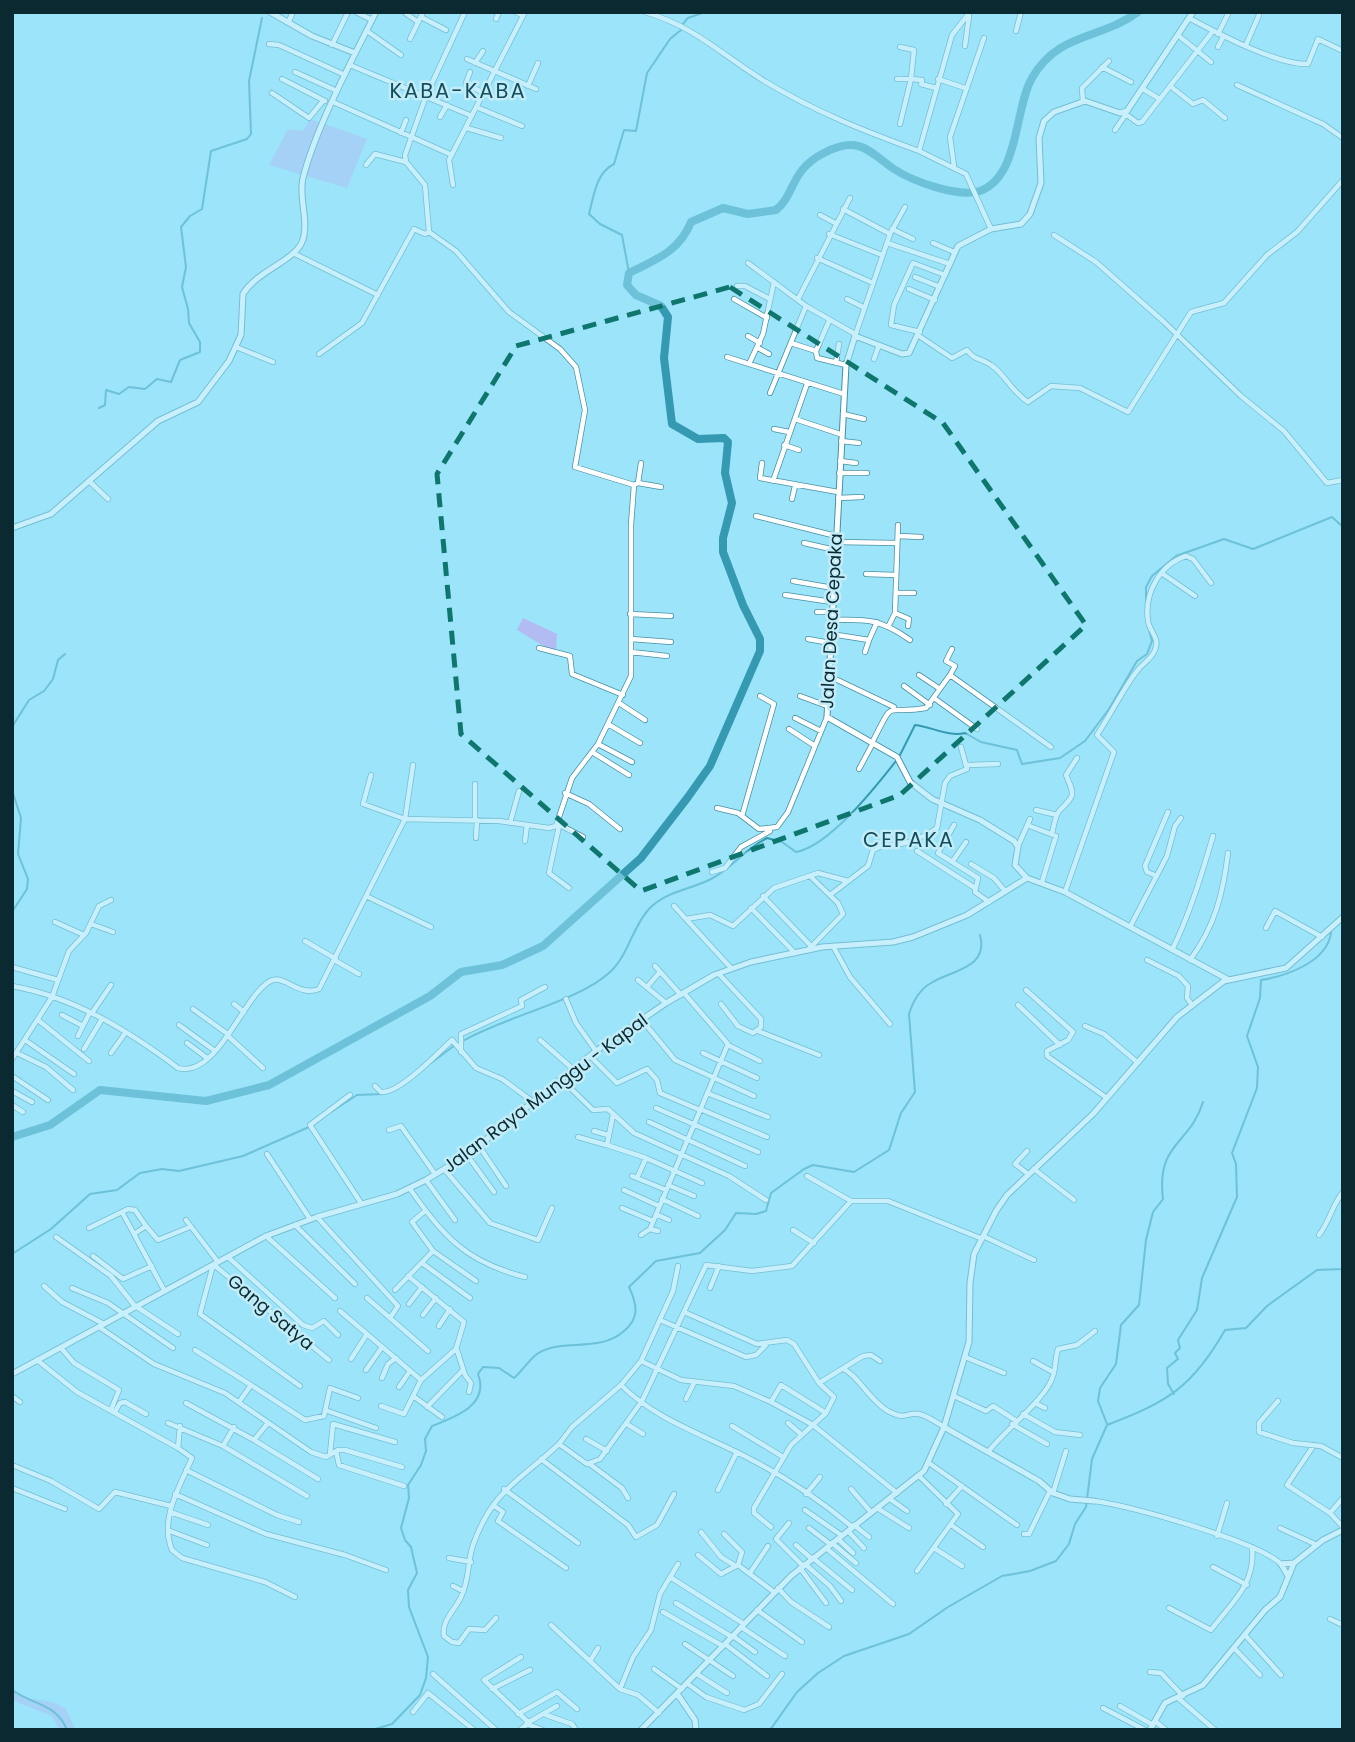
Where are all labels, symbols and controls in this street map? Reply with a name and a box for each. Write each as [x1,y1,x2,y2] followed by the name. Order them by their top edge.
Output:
[389,76,527,105] district label: KABA-KABA
[814,533,848,709] street label: Jalan Desa Cepaka
[863,825,955,854] district label: CEPAKA
[437,1008,653,1178] street label: Jalan Raya Munggu - Kapal
[222,1268,320,1356] street label: Gang Satya

